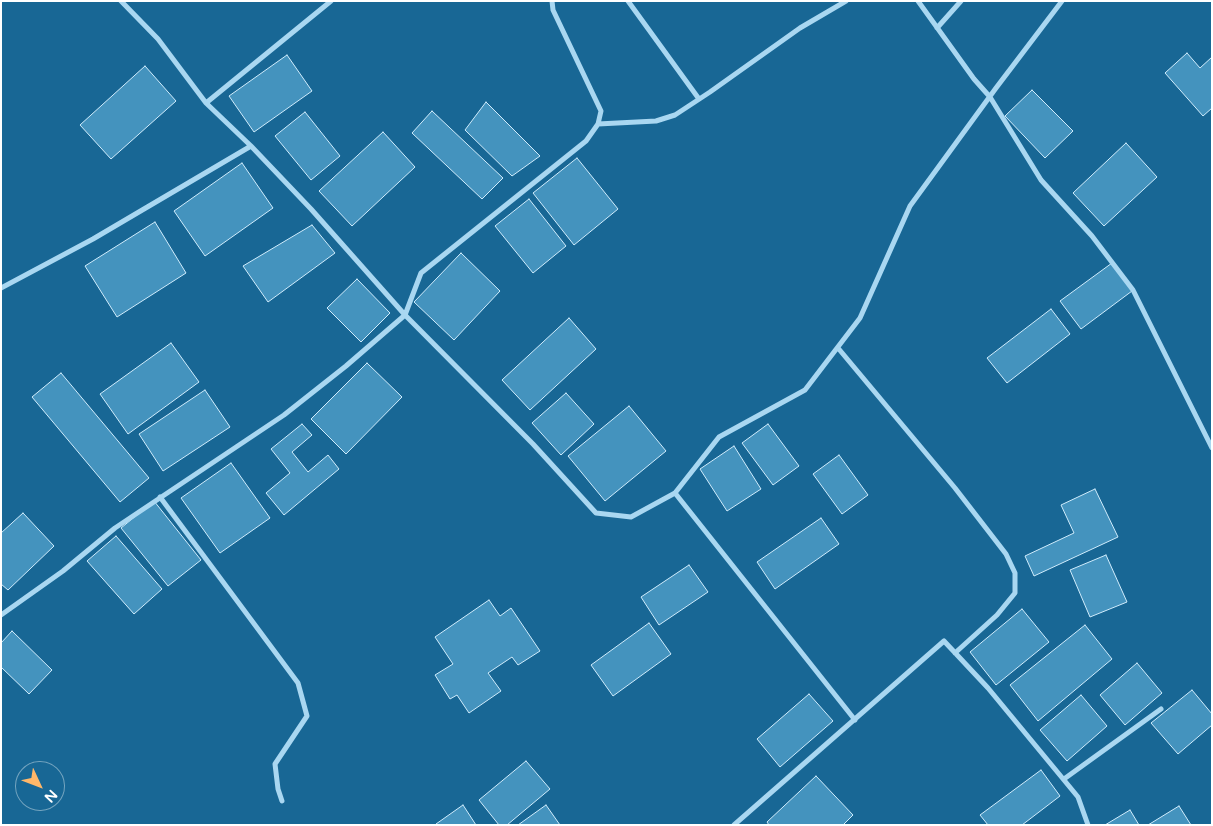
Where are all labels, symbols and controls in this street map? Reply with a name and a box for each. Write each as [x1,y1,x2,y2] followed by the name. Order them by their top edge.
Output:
[15,761,65,811] north arrow
[41,786,61,806] text: N

